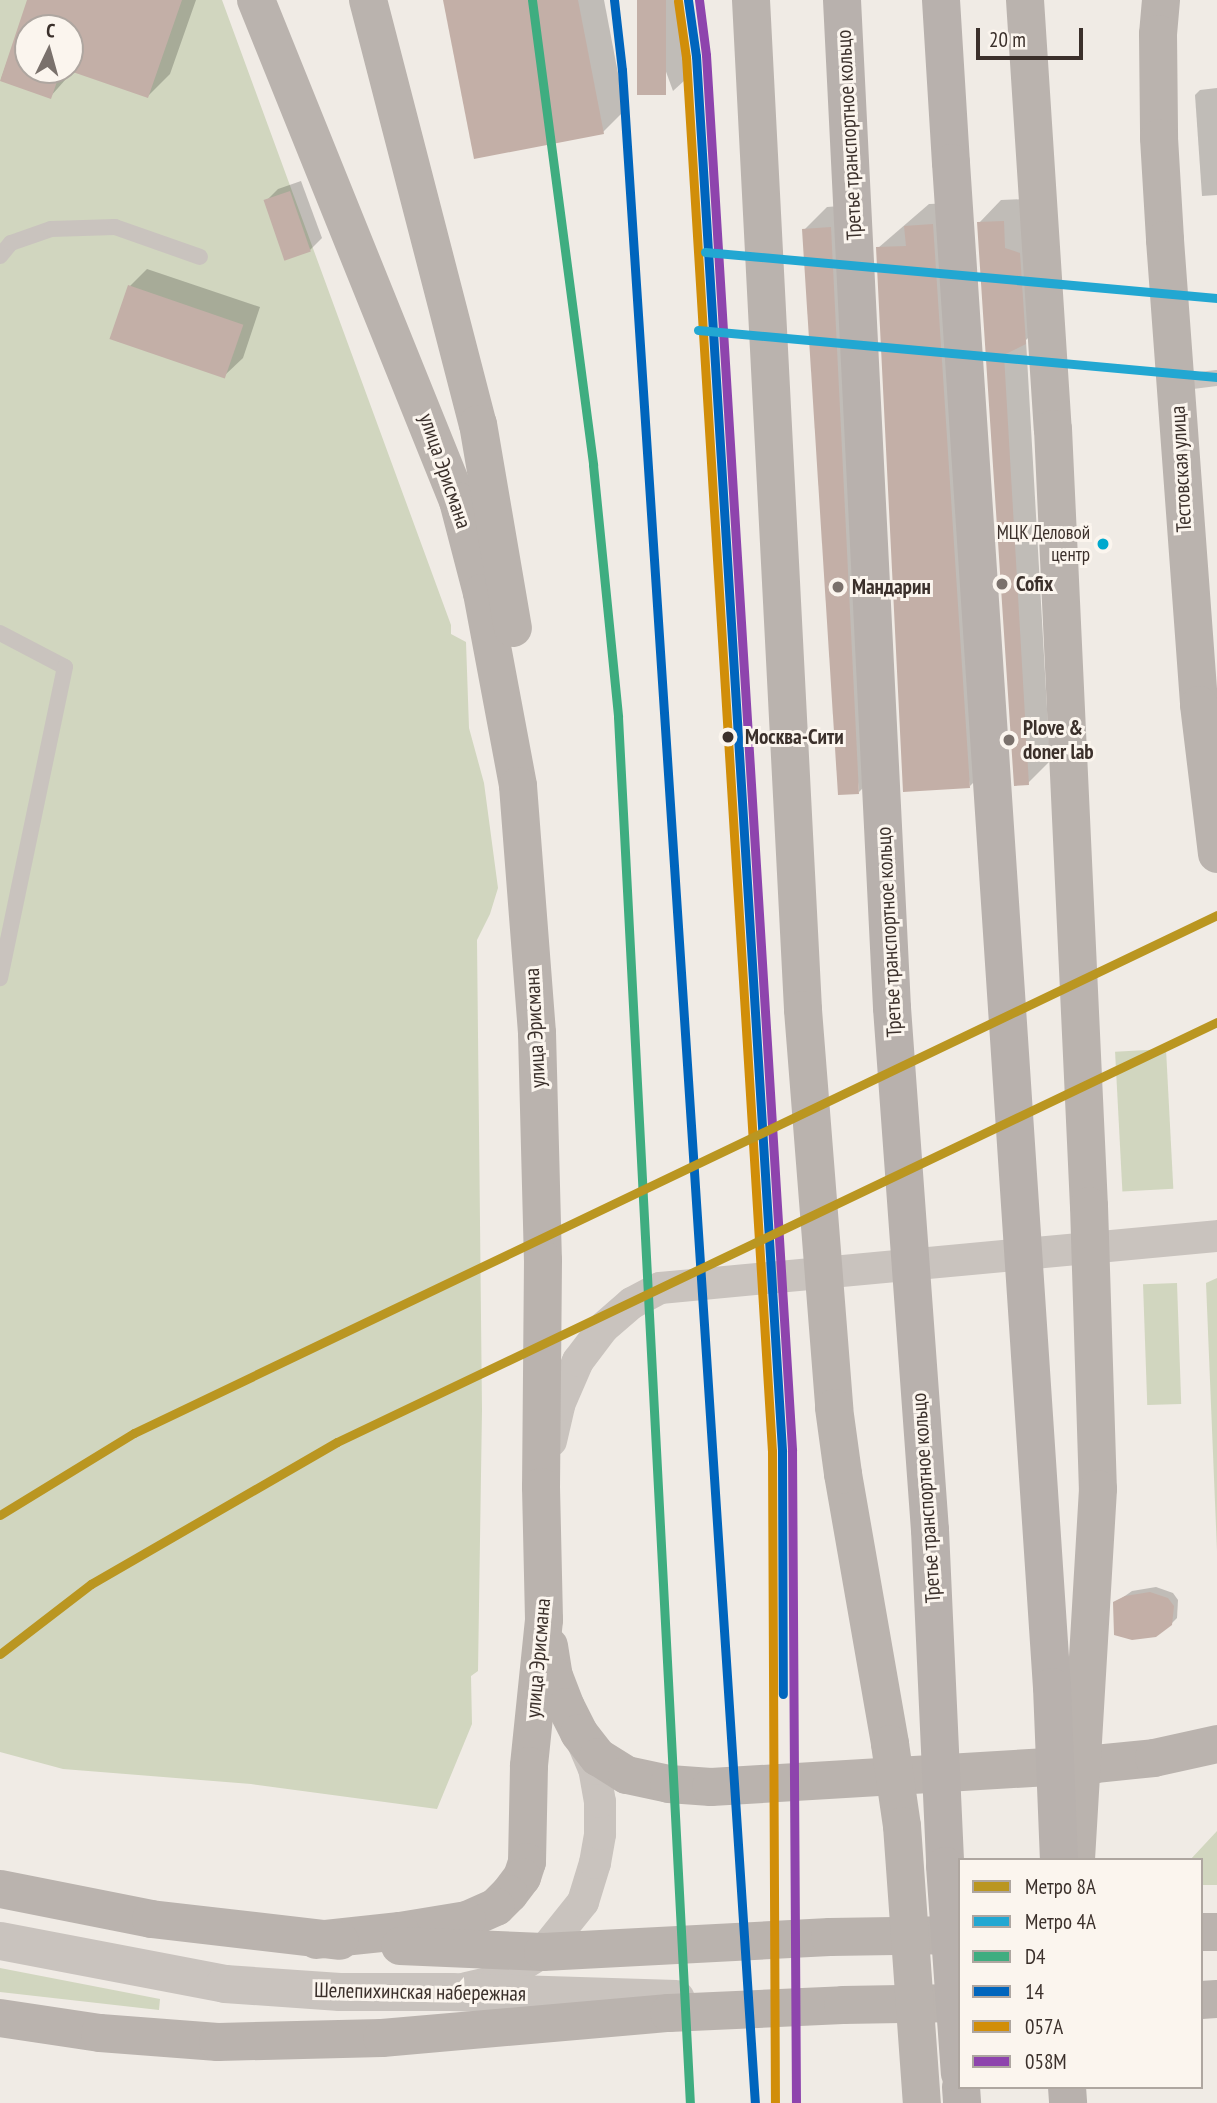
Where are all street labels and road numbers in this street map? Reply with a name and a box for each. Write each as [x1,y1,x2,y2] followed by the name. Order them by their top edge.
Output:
[831,29,867,241] street label: Третье транспортное кольцо
[1165,405,1197,533] street label: Тестовская улица
[414,410,476,532] street label: улица Эрисмана
[871,826,907,1038] street label: Третье транспортное кольцо
[519,967,551,1089] street label: улица Эрисмана
[906,1392,946,1604] street label: Третье транспортное кольцо
[520,1597,556,1719] street label: улица Эрисмана
[314,1978,526,2006] street label: Шелепихинская набережная

